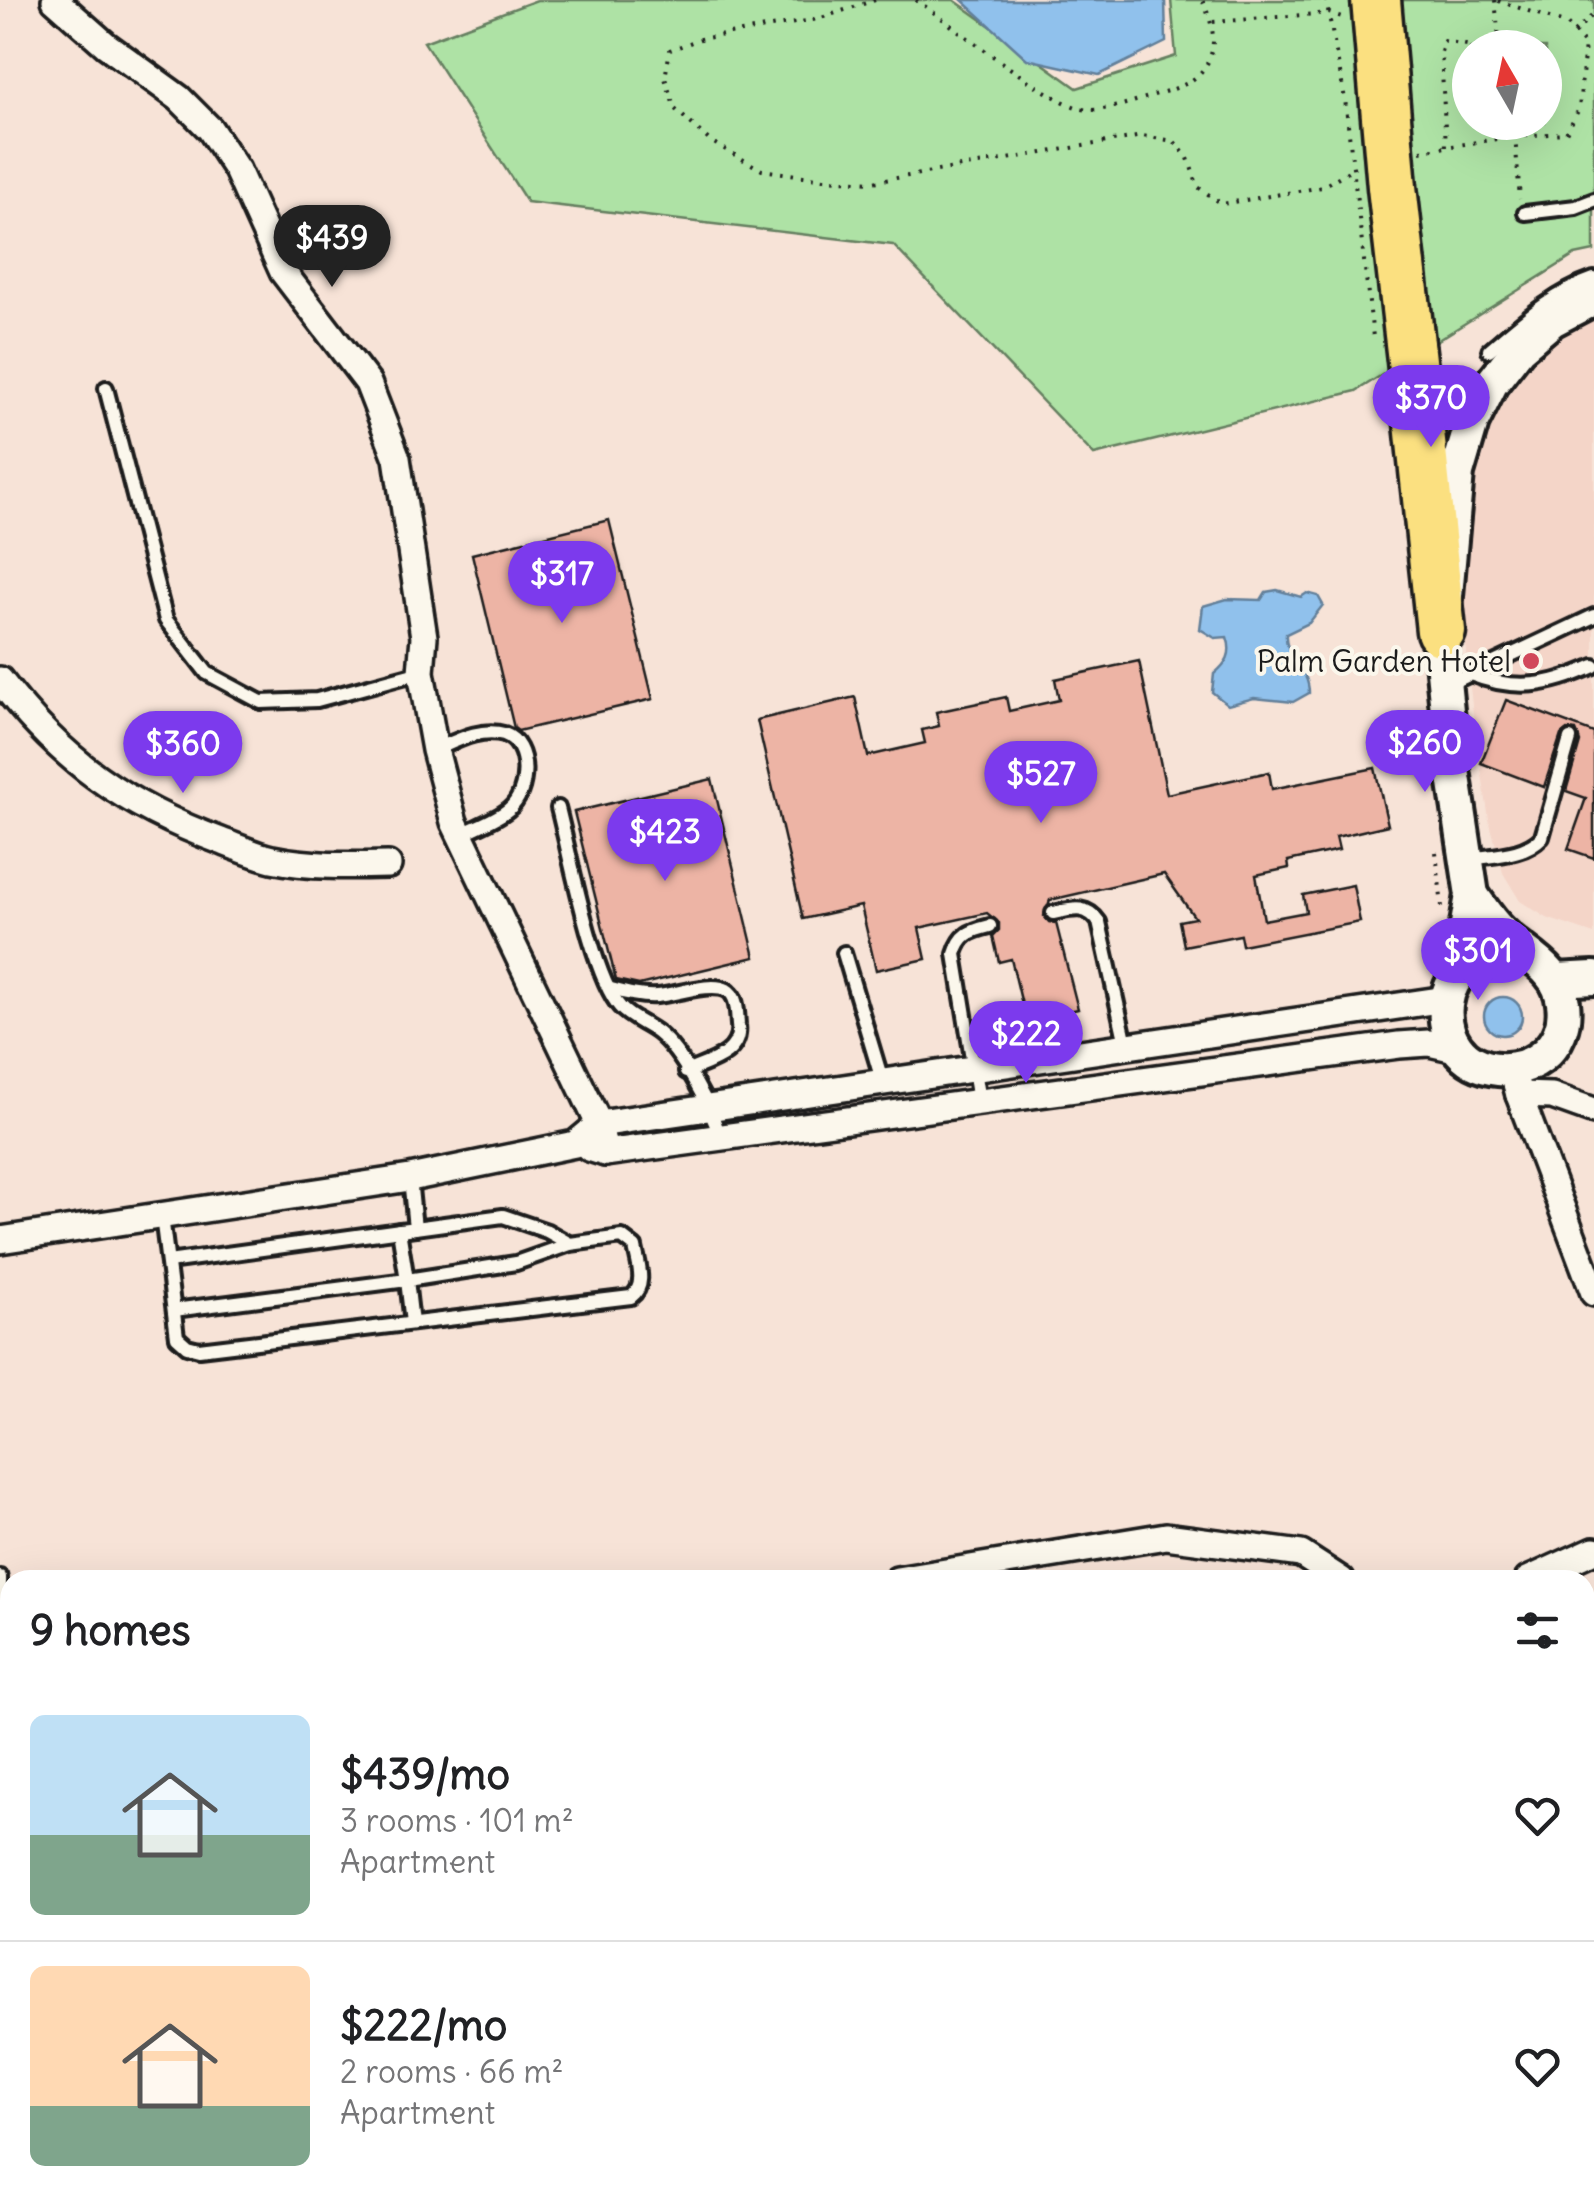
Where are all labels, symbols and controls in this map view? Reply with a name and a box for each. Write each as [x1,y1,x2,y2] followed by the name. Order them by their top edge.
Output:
[1452,30,1562,140] north arrow
[1452,30,1562,140] map controls
[273,205,391,290] pin: $439
[296,217,368,258] text: $439
[1372,365,1490,450] pin: $370
[1395,377,1467,418] text: $370
[503,541,621,626] pin: $317
[530,553,594,594] text: $317
[1257,642,1511,680] place label: Palm Garden Hotel
[1520,650,1542,672] marker: Palm Garden Hotel
[1366,710,1484,795] pin: $260
[124,711,242,796] pin: $360
[1388,722,1462,763] text: $260
[145,723,221,764] text: $360
[982,741,1100,826] pin: $527
[1006,753,1076,794] text: $527
[606,799,724,884] pin: $423
[629,811,701,852] text: $423
[1419,918,1537,1003] pin: $301
[1443,930,1513,971] text: $301
[967,1001,1085,1086] pin: $222
[991,1013,1061,1054] text: $222
[1510,1603,1565,1658] icon: filters
[30,1604,191,1656] text: 9 homes
[340,1748,510,1800] text: $439/mo
[110,1755,230,1875] icon: home
[1510,1788,1565,1843] icon: heart
[340,1800,574,1841] text: 3 rooms · 101 m²
[340,1841,495,1882] text: Apartment
[340,1999,507,2051] text: $222/mo
[110,2006,230,2126] icon: home
[1510,2039,1565,2094] icon: heart
[340,2051,563,2092] text: 2 rooms · 66 m²
[340,2092,495,2133] text: Apartment

